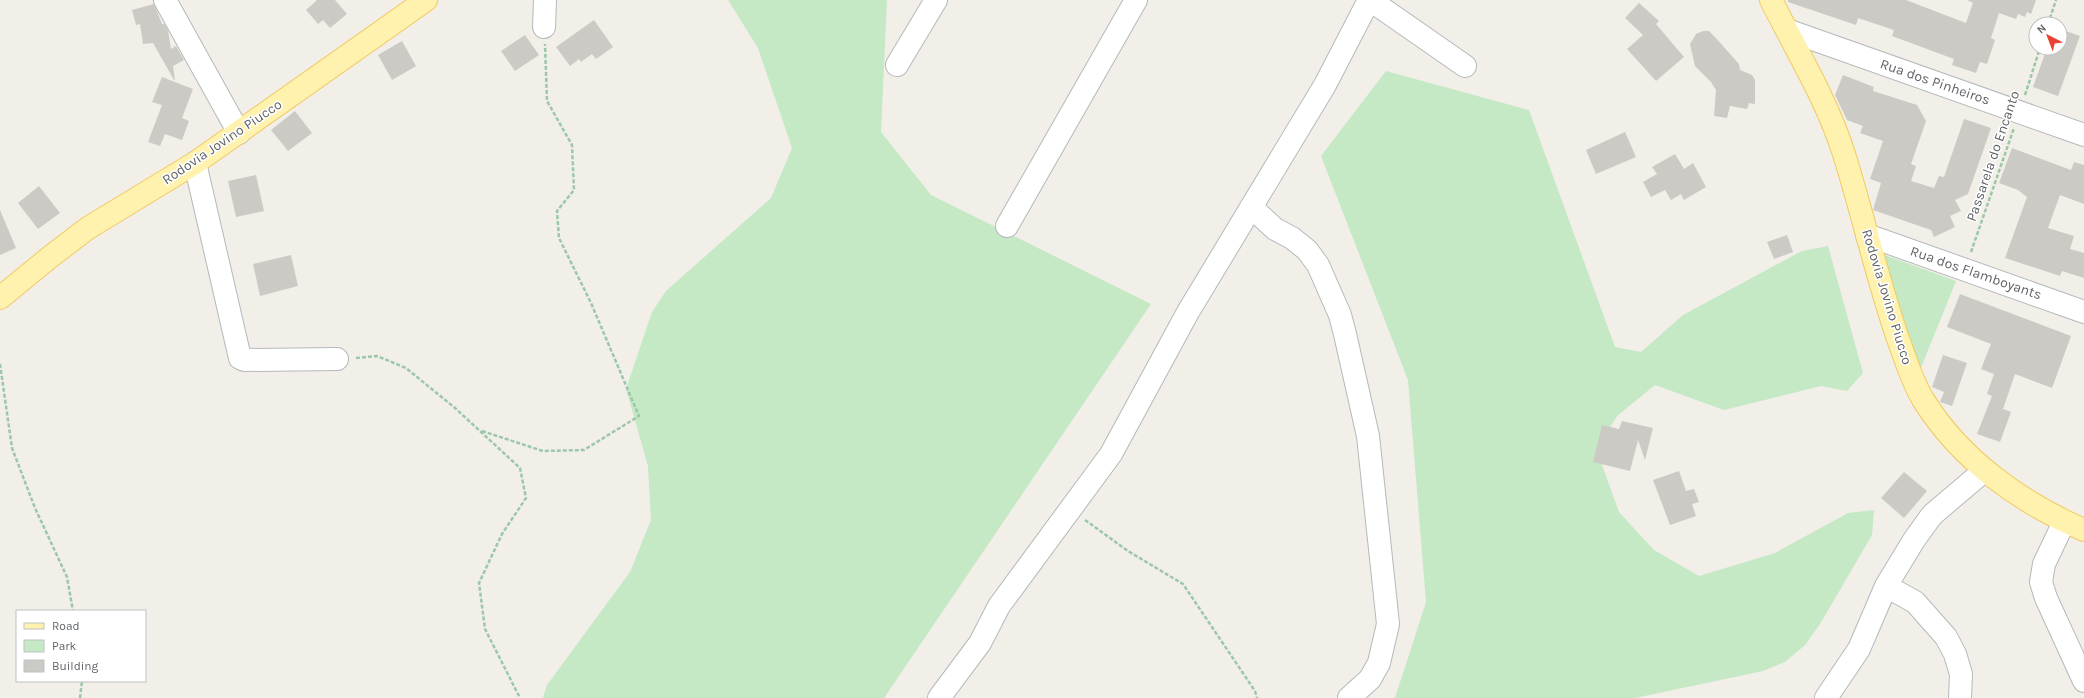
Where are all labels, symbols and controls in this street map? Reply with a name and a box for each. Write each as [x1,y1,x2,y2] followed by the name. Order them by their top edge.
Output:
[2028,16,2068,56] north arrow
[2034,21,2049,36] text: N
[1878,55,1992,109] street label: Rua dos Pinheiros
[1963,88,2023,224] street label: Passarela do Encanto
[159,96,285,188] street label: Rodovia Jovino Piucco
[1858,227,1916,367] street label: Rodovia Jovino Piucco
[1908,242,2044,304] street label: Rua dos Flamboyants
[16,610,146,682] legend
[52,619,80,633] text: Road
[52,639,77,653] text: Park
[52,659,99,673] text: Building

